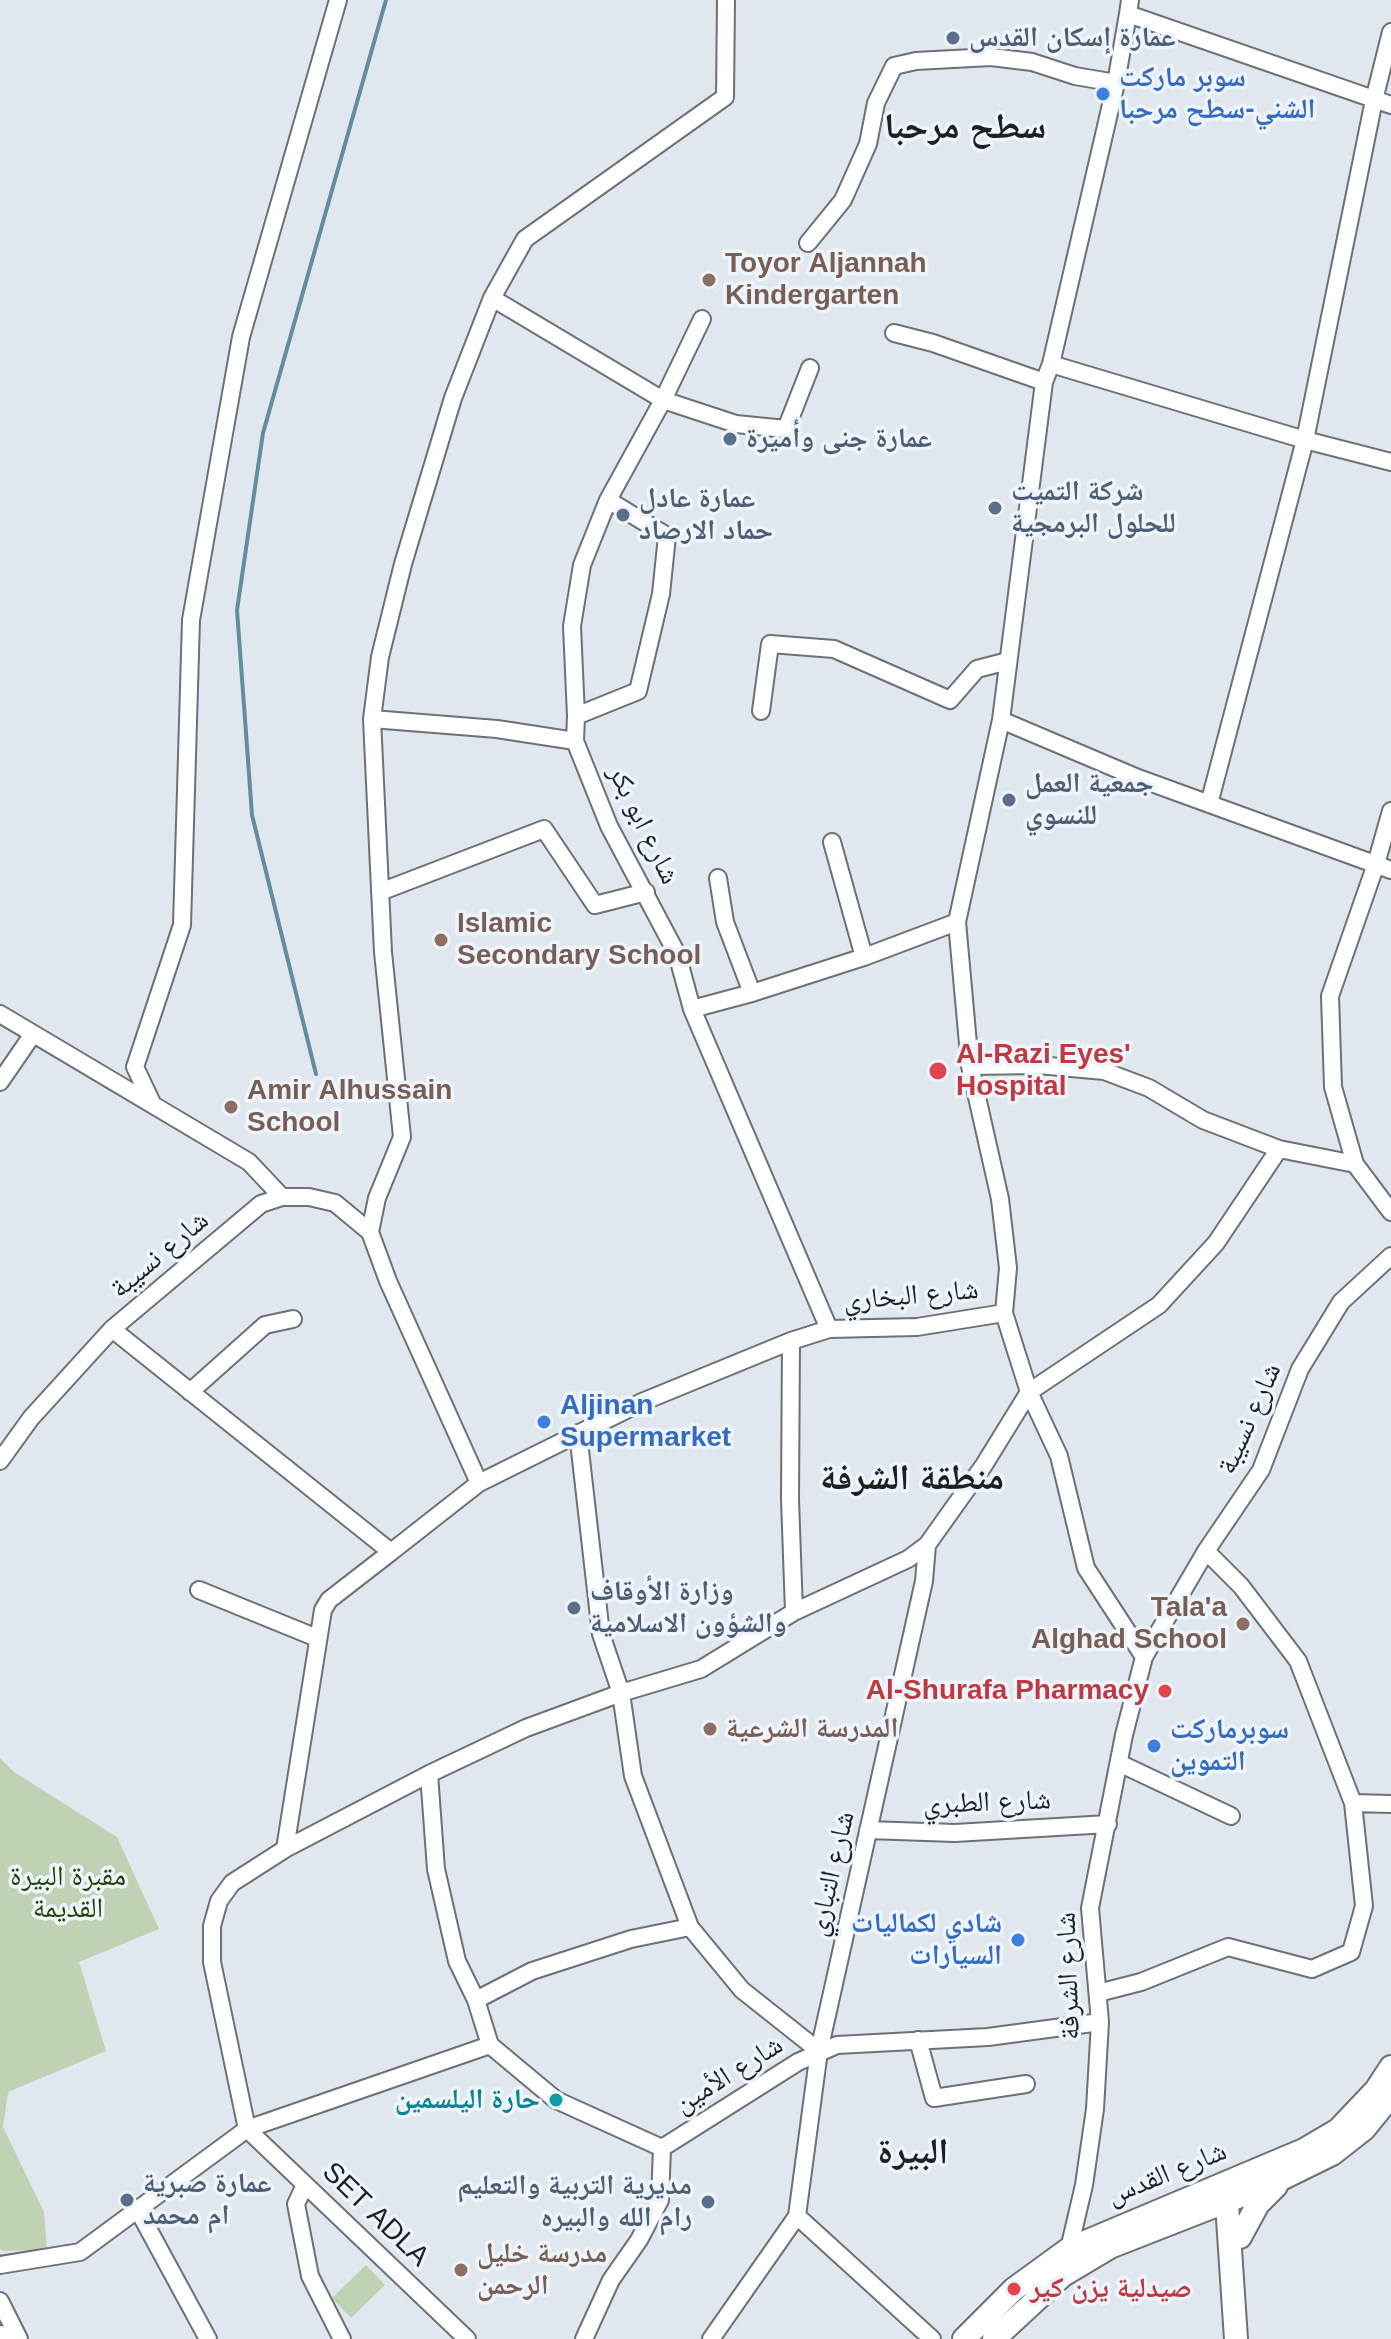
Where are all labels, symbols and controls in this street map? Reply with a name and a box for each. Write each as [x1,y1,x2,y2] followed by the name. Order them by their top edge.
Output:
[969,21,1176,55] place label: عمارة إسكان القدس
[944,29,962,47] marker: عمارة إسكان القدس
[1119,61,1315,127] place label: سوبر ماركت الشني-سطح مرحبا
[1094,85,1112,103] marker: سوبر ماركت الشني-سطح مرحبا
[884,106,1046,150] district label: سطح مرحبا
[725,247,927,313] place label: Toyor Aljannah Kindergarten
[700,271,718,289] marker: Toyor Aljannah Kindergarten
[746,422,932,456] place label: عمارة جنى وأميرة
[721,430,739,448] marker: عمارة جنى وأميرة
[1011,475,1176,541] place label: شركة التميت للحلول البرمجية
[639,482,773,548] place label: عمارة عادل حماد الارصاد
[986,499,1004,517] marker: شركة التميت للحلول البرمجية
[614,506,632,524] marker: عمارة عادل حماد الارصاد
[600,760,686,890] street label: شارع ابو بكر
[1025,767,1154,833] place label: جمعية العمل للنسوي
[1000,791,1018,809] marker: جمعية العمل للنسوي
[457,907,701,973] place label: Islamic Secondary School
[432,931,450,949] marker: Islamic Secondary School
[956,1038,1131,1104] place label: Al-Razi Eyes' Hospital
[927,1060,949,1082] marker: Al-Razi Eyes' Hospital
[247,1074,452,1140] place label: Amir Alhussain School
[222,1098,240,1116] marker: Amir Alhussain School
[104,1204,216,1306] street label: شارع نسيبة
[842,1273,980,1319] street label: شارع البخاري
[1211,1358,1289,1480] street label: شارع نسيبة
[560,1389,731,1455] place label: Aljinan Supermarket
[535,1413,553,1431] marker: Aljinan Supermarket
[820,1457,1004,1501] district label: منطقة الشرفة
[590,1575,787,1641] place label: وزارة الأوقاف والشؤون الاسلامية
[1031,1591,1227,1657] place label: Tala'a Alghad School
[565,1599,583,1617] marker: وزارة الأوقاف والشؤون الاسلامية
[1234,1615,1252,1633] marker: Tala'a Alghad School
[866,1674,1149,1708] place label: Al-Shurafa Pharmacy
[1156,1682,1174,1700] marker: Al-Shurafa Pharmacy
[726,1712,898,1746] place label: المدرسة الشرعية
[1170,1713,1289,1779] place label: سوبرماركت التموين
[701,1720,719,1738] marker: المدرسة الشرعية
[1145,1737,1163,1755] marker: سوبرماركت التموين
[922,1784,1052,1822] street label: شارع الطبري
[801,1808,863,1940] street label: شارع التباري
[10,1860,126,1926] park label: مقبرة البيرة القديمة
[851,1907,1002,1973] place label: شادي لكماليات السيارات
[1050,1912,1088,2040] street label: شارع الشرفة
[1009,1931,1027,1949] marker: شادي لكماليات السيارات
[669,2029,789,2121] street label: شارع الأمين
[395,2083,540,2117] place label: حارة اليلسمين
[547,2091,565,2109] marker: حارة اليلسمين
[877,2131,949,2175] district label: البيرة
[1102,2135,1232,2213] street label: شارع القدس
[315,2156,435,2274] street label: SET ADLA
[143,2167,271,2233] place label: عمارة صبرية ام محمد
[457,2169,692,2235] place label: مديرية التربية والتعليم رام الله والبيره
[118,2191,136,2209] marker: عمارة صبرية ام محمد
[699,2193,717,2211] marker: مديرية التربية والتعليم رام الله والبيره
[477,2237,607,2303] place label: مدرسة خليل الرحمن
[452,2261,470,2279] marker: مدرسة خليل الرحمن
[1030,2272,1192,2306] place label: صيدلية يزن كير
[1005,2280,1023,2298] marker: صيدلية يزن كير

